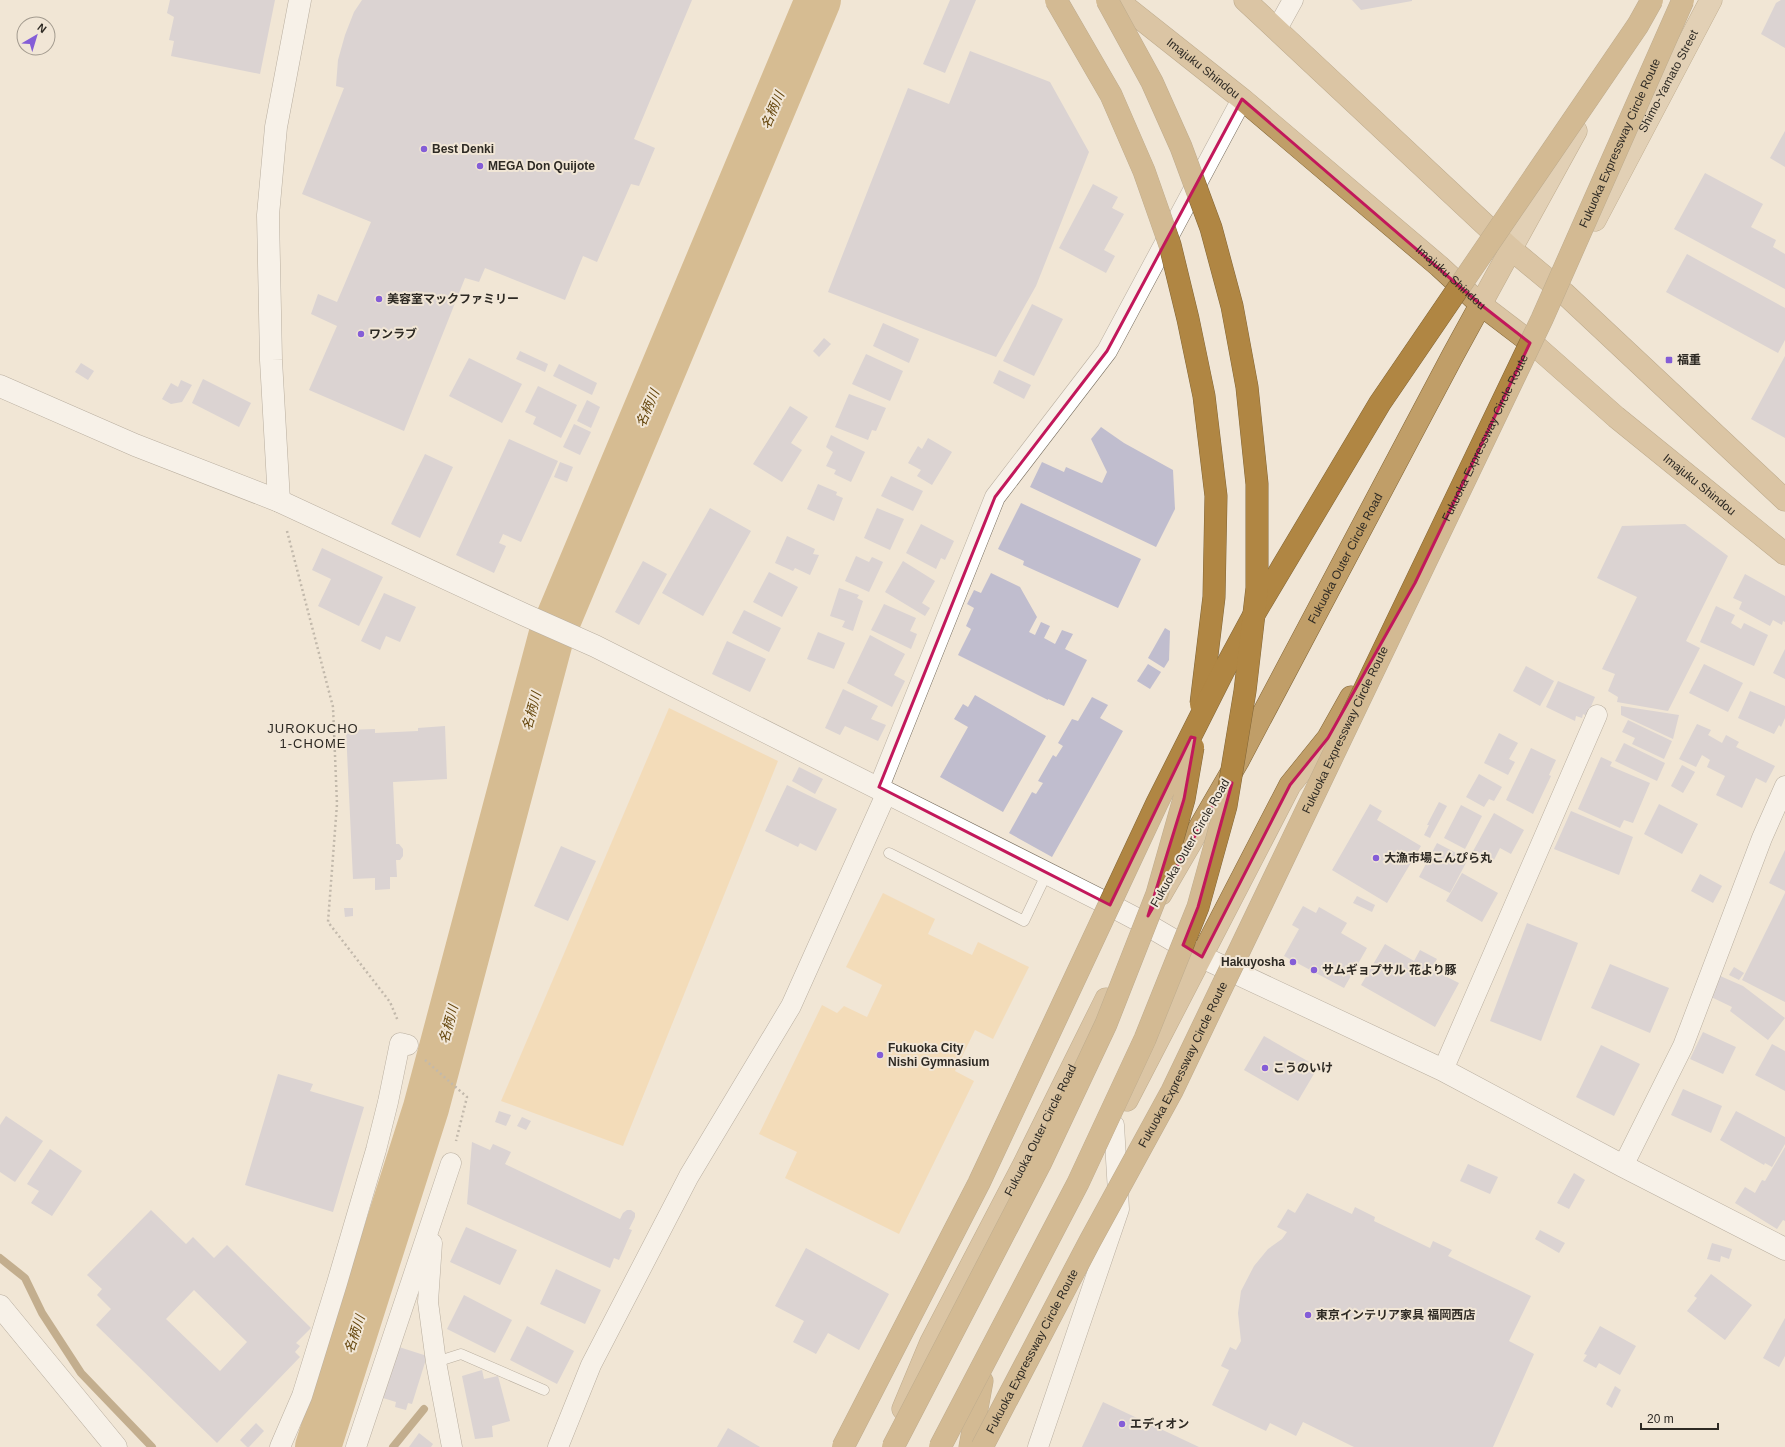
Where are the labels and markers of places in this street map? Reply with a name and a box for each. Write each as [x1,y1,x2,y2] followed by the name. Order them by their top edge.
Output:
[432,142,494,156] place label: Best Denki
[419,144,429,154] marker: Best Denki
[488,159,595,173] place label: MEGA Don Quijote
[475,161,485,171] marker: MEGA Don Quijote
[387,292,519,306] place label: 美容室マックファミリー
[374,294,384,304] marker: 美容室マックファミリー
[369,327,417,341] place label: ワンラブ
[356,329,366,339] marker: ワンラブ
[1677,353,1701,367] place label: 福重
[1664,355,1674,365] marker: 福重
[1384,851,1492,865] place label: 大漁市場こんぴら丸
[1371,853,1381,863] marker: 大漁市場こんぴら丸
[1221,955,1285,969] place label: Hakuyosha
[1288,957,1298,967] marker: Hakuyosha
[1322,963,1457,977] place label: サムギョプサル 花より豚
[1309,965,1319,975] marker: サムギョプサル 花より豚
[888,1041,989,1069] place label: Fukuoka City Nishi Gymnasium
[875,1050,885,1060] marker: Fukuoka City Nishi Gymnasium
[1273,1061,1333,1075] place label: こうのいけ
[1260,1063,1270,1073] marker: こうのいけ
[1316,1308,1475,1322] place label: 東京インテリア家具 福岡西店
[1303,1310,1313,1320] marker: 東京インテリア家具 福岡西店
[1130,1417,1189,1431] place label: エディオン
[1117,1419,1127,1429] marker: エディオン

